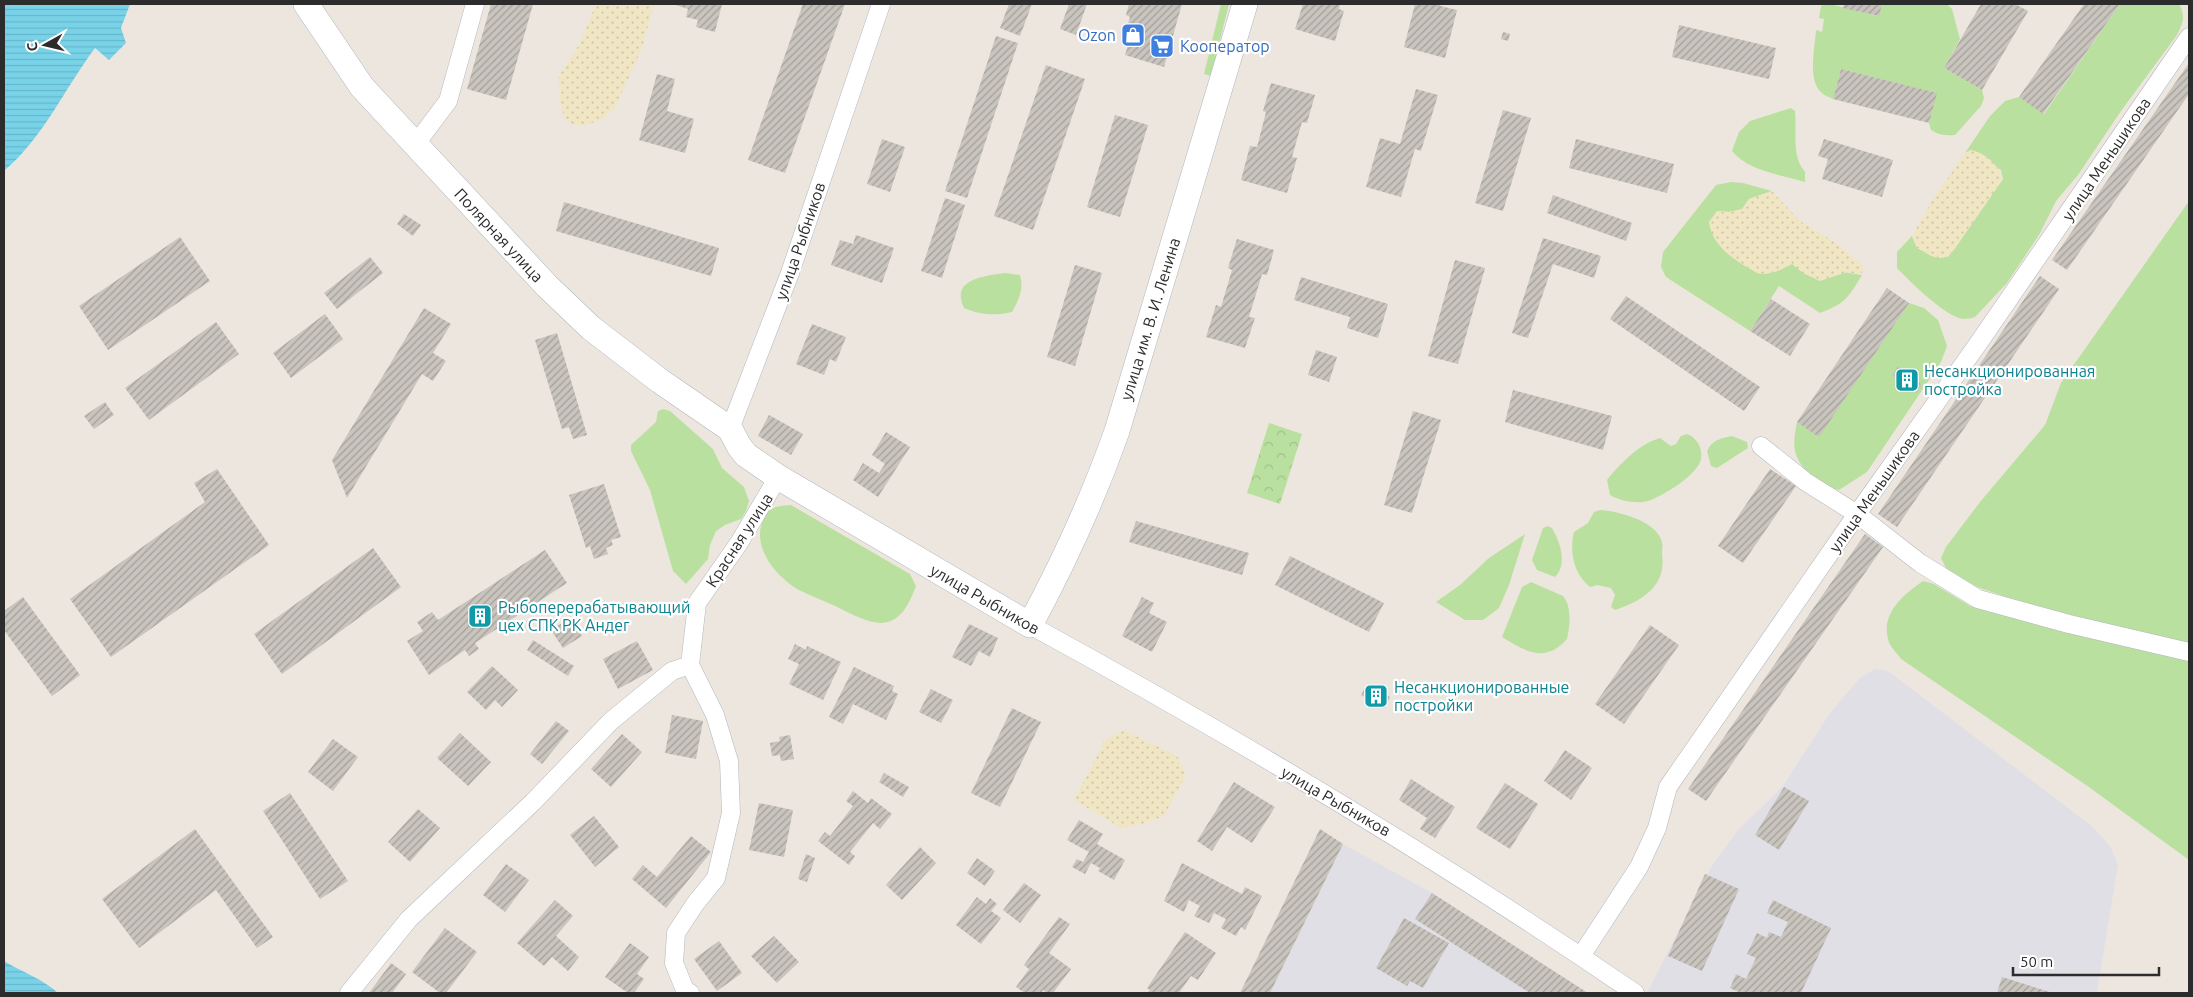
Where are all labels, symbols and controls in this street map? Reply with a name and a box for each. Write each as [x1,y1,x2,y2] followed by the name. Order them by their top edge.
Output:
[20,20,70,70] north arrow
[1120,22,1146,48] shop icon: Ozon
[1078,26,1116,44] place label: Ozon
[1149,33,1175,59] supermarket icon: Кооператор
[1180,37,1270,55] place label: Кооператор
[24,41,41,52] text: С
[2058,94,2154,224] street label: улица Меньшикова
[771,180,829,302] street label: улица Рыбников
[451,184,547,286] street label: Полярная улица
[1117,236,1183,402] street label: улица им. В. И. Ленина
[1924,362,2095,398] place label: Несанкционированная постройка
[1894,367,1920,393] building icon: Несанкционированная постройка
[1825,427,1923,555] street label: улица Меньшикова
[702,490,776,590] street label: Красная улица
[927,560,1043,638] street label: улица Рыбников
[498,598,690,634] place label: Рыбоперерабатывающий цех СПК РК Андег
[467,603,493,629] building icon: Рыбоперерабатывающий цех СПК РК Андег
[1394,678,1569,714] place label: Несанкционированные постройки
[1363,683,1389,709] building icon: Несанкционированные постройки
[1278,762,1394,840] street label: улица Рыбников
[2013,944,2159,976] scale bar
[2020,953,2053,970] text: 50 m

